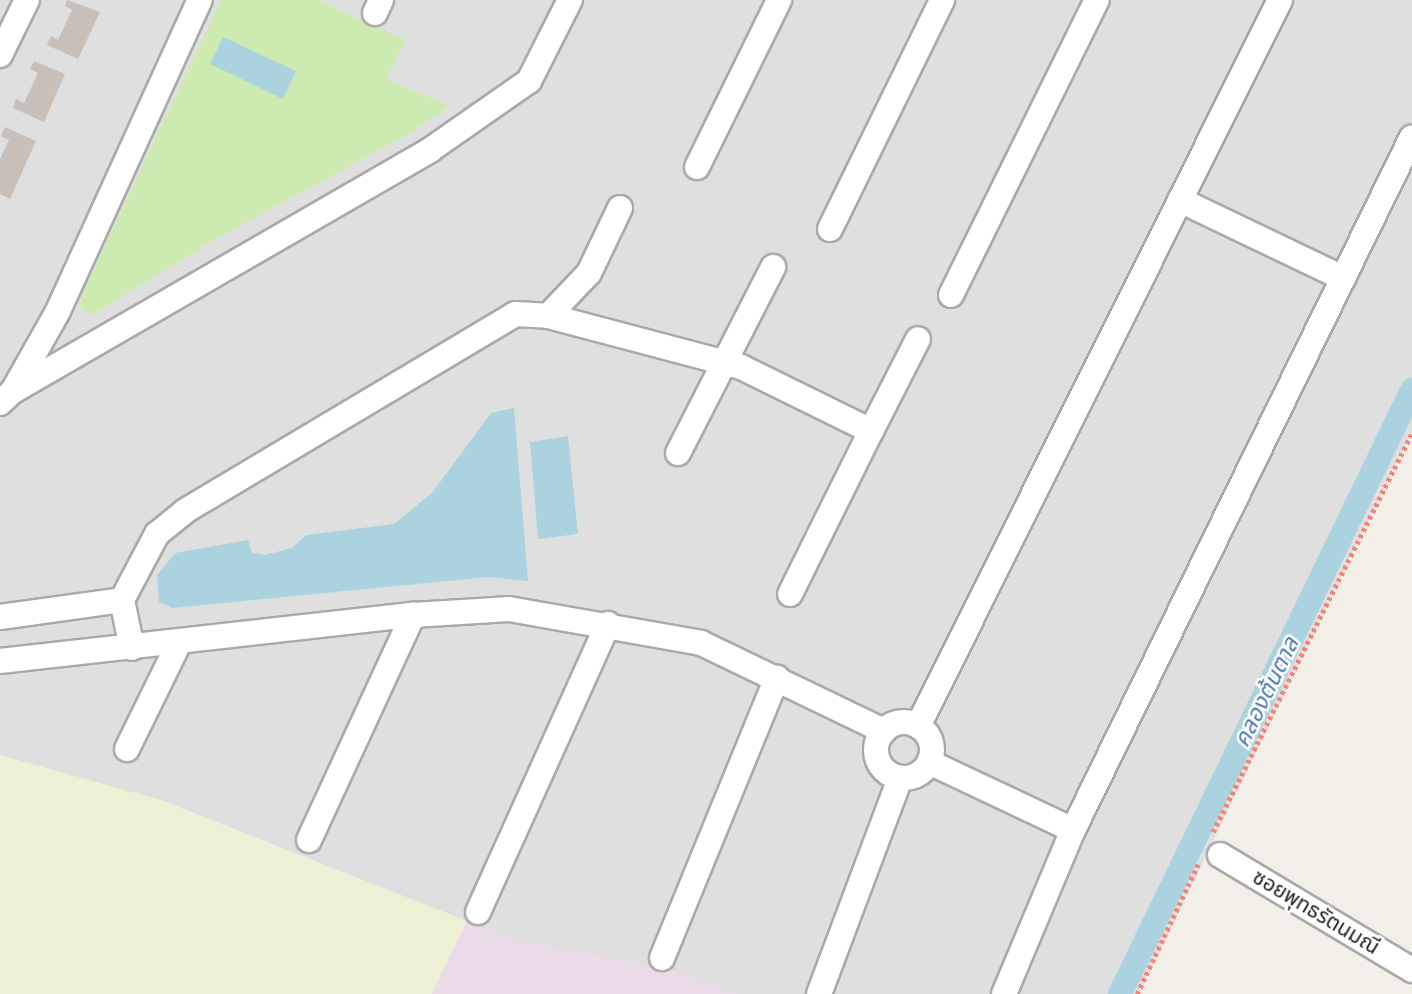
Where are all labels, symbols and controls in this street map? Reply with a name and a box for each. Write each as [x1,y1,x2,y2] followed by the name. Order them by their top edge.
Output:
[1228,633,1304,751] water label: คลองต้นตาล
[1248,864,1384,960] street label: ซอยพุทธรัตนมณี

